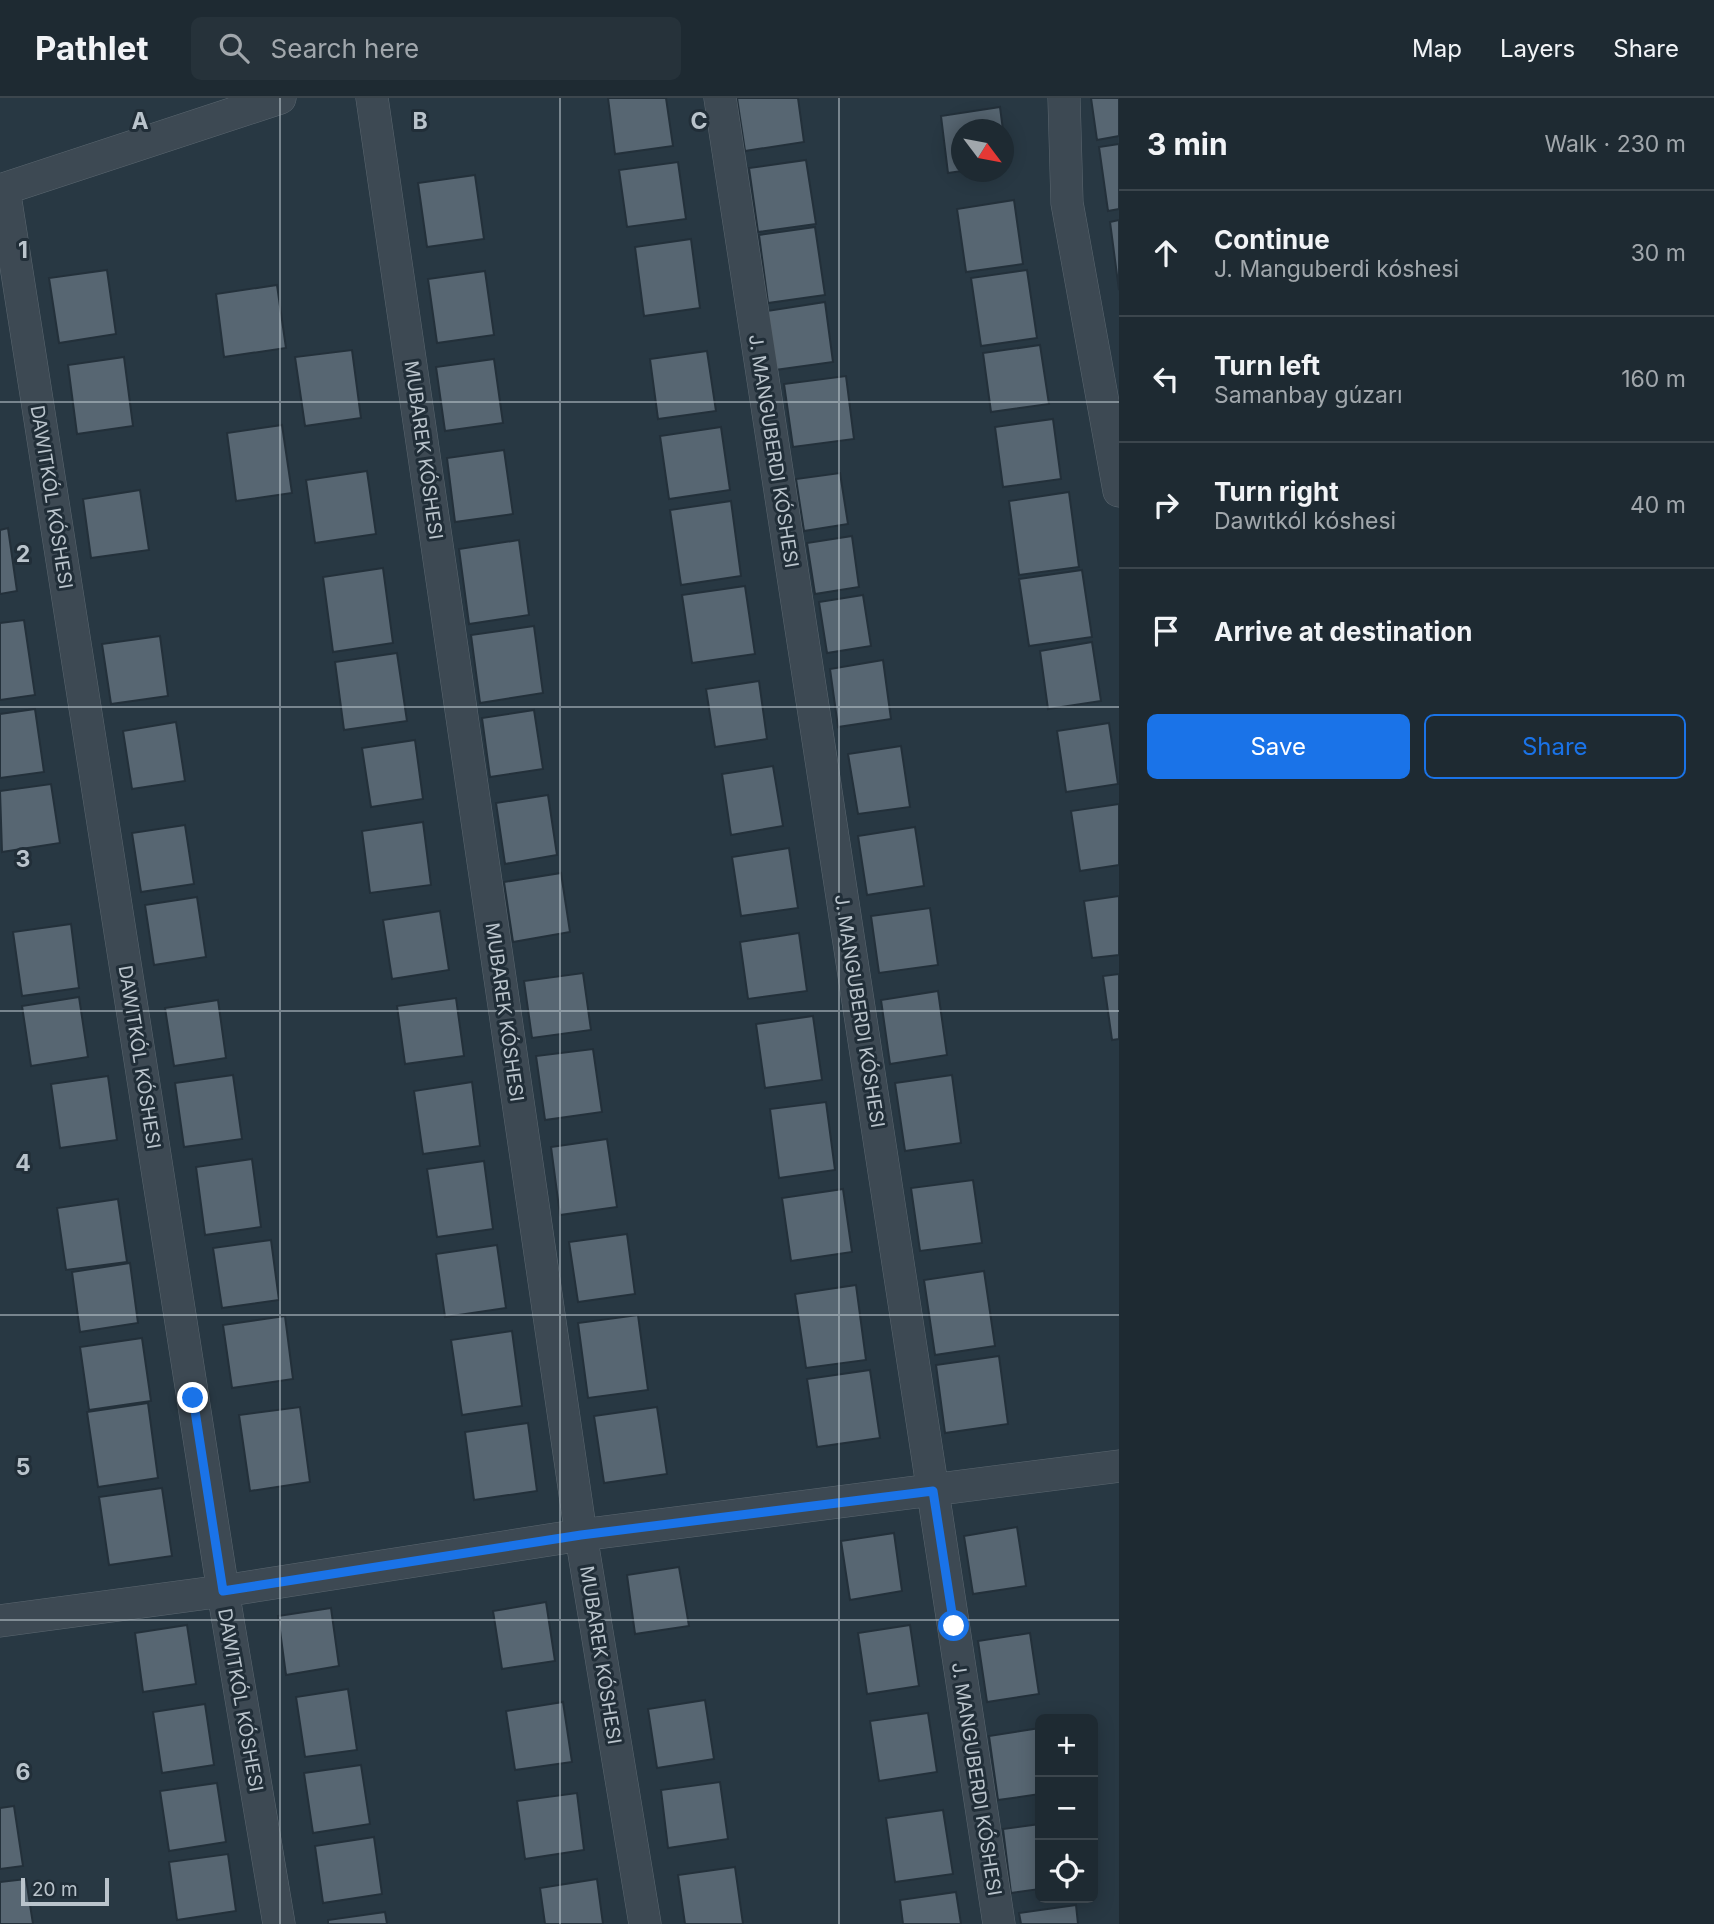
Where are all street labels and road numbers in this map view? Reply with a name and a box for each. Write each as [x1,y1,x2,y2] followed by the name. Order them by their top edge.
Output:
[744,333,803,569] street label: J. MANGUBERDI KÓSHESI
[400,359,447,541] street label: MUBAREK KÓSHESI
[26,404,77,591] street label: DAWITKÓL KÓSHESI
[830,893,889,1129] street label: J. MANGUBERDI KÓSHESI
[481,921,528,1103] street label: MUBAREK KÓSHESI
[114,964,165,1151] street label: DAWITKÓL KÓSHESI
[575,1564,626,1746] street label: MUBAREK KÓSHESI
[213,1607,268,1793] street label: DAWITKÓL KÓSHESI
[947,1661,1006,1897] street label: J. MANGUBERDI KÓSHESI

